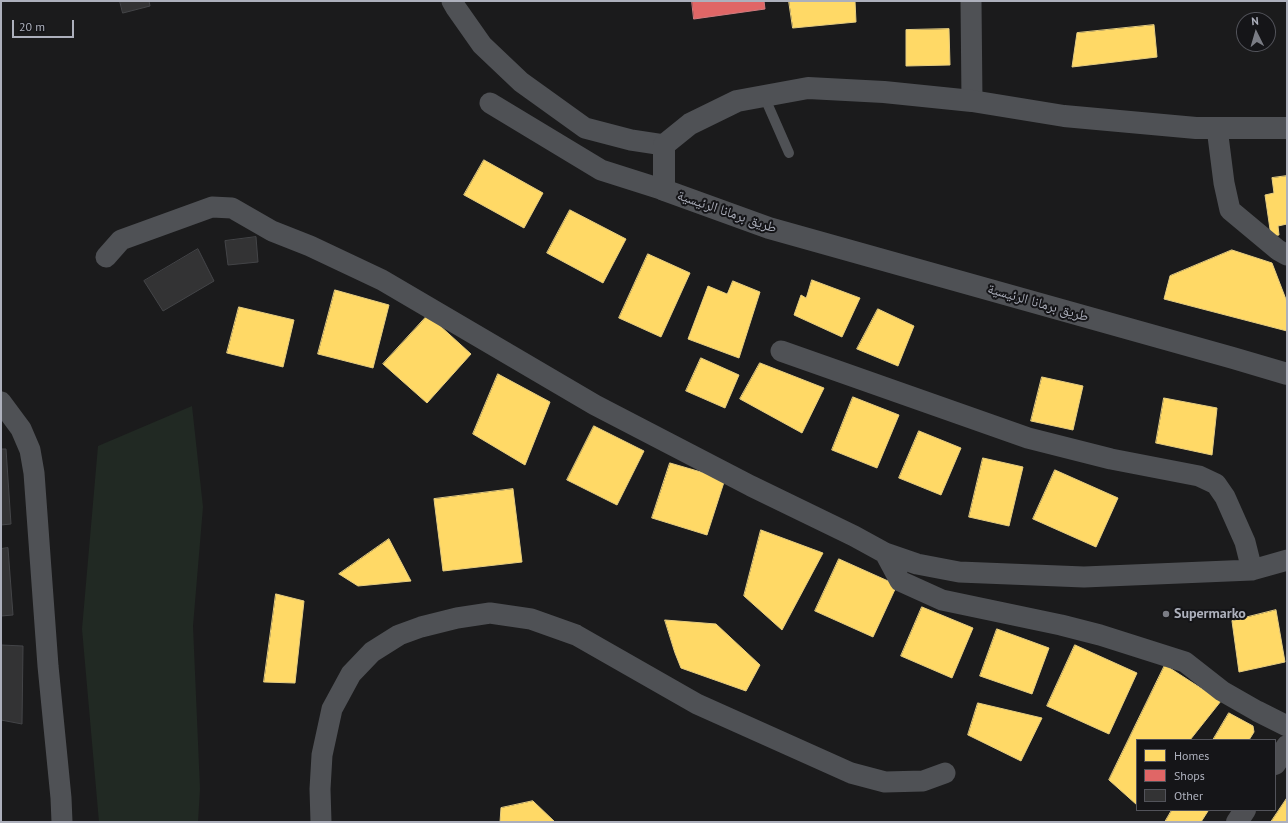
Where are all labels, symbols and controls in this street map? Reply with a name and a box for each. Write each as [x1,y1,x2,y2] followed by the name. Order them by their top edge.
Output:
[14,12,76,38] scale bar
[1236,12,1276,52] north arrow
[1251,14,1259,28] text: N
[19,19,45,34] text: 20 m
[675,187,779,237] street label: طريق برمانا الرئيسية
[985,281,1091,325] street label: طريق برمانا الرئيسية
[1174,606,1246,622] place label: Supermarko
[1161,609,1171,619] marker: Supermarko
[1136,739,1276,811] legend
[1174,748,1209,763] text: Homes
[1174,768,1205,783] text: Shops
[1174,788,1203,803] text: Other

